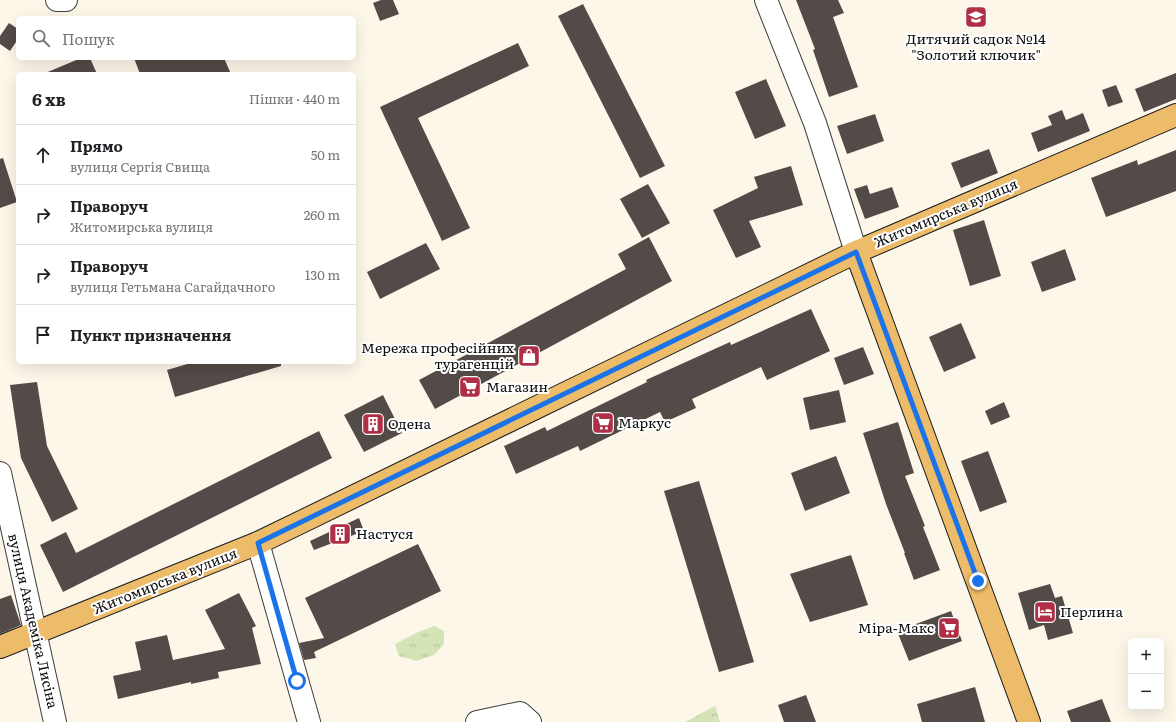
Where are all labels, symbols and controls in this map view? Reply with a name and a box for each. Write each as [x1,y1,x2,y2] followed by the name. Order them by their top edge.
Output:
[963,4,989,30] school or university icon: Дитячий садок №14 "Золотий ключик"
[16,16,356,60] search box
[30,27,52,49] icon: search
[62,27,115,50] text: Пошук
[906,28,1046,64] place label: Дитячий садок №14 "Золотий ключик"
[32,86,66,111] text: 6 хв
[249,89,340,108] text: Пішки · 440 m
[70,134,123,157] text: Прямо
[32,144,54,166] icon: ahead
[311,145,340,164] text: 50 m
[70,157,210,176] text: вулиця Сергія Свища
[871,173,1020,251] street label: Житомирська вулиця
[70,194,148,217] text: Праворуч
[32,204,54,226] icon: right
[304,205,340,224] text: 260 m
[70,217,213,236] text: Житомирська вулиця
[70,254,148,277] text: Праворуч
[32,264,54,286] icon: right
[305,265,340,284] text: 130 m
[70,277,275,296] text: вулиця Гетьмана Сагайдачного
[70,323,231,346] text: Пункт призначення
[32,324,54,346] icon: arrive
[361,337,514,373] place label: Мережа професійних турагенцій
[516,343,542,369] shop icon: Мережа професійних турагенцій
[457,374,483,400] supermarket icon: Магазин
[486,376,548,396] place label: Магазин
[590,410,616,436] supermarket icon: Маркус
[360,411,386,437] building icon: Одена
[618,412,671,432] place label: Маркус
[388,413,432,433] place label: Одена
[327,521,353,547] building icon: Настуся
[356,523,413,543] place label: Настуся
[4,531,64,711] street label: вулиця Академіка Лисіна
[89,542,240,618] street label: Житомирська вулиця
[969,572,987,590] route end
[1032,599,1058,625] hotel icon: Перлина
[1060,601,1123,621] place label: Перлина
[936,615,962,641] supermarket icon: Міра-Макс
[858,617,934,637] place label: Міра-Макс
[1128,638,1164,710] map controls
[1128,638,1164,674] button: +
[288,672,306,690] route start
[1128,674,1164,710] button: −

